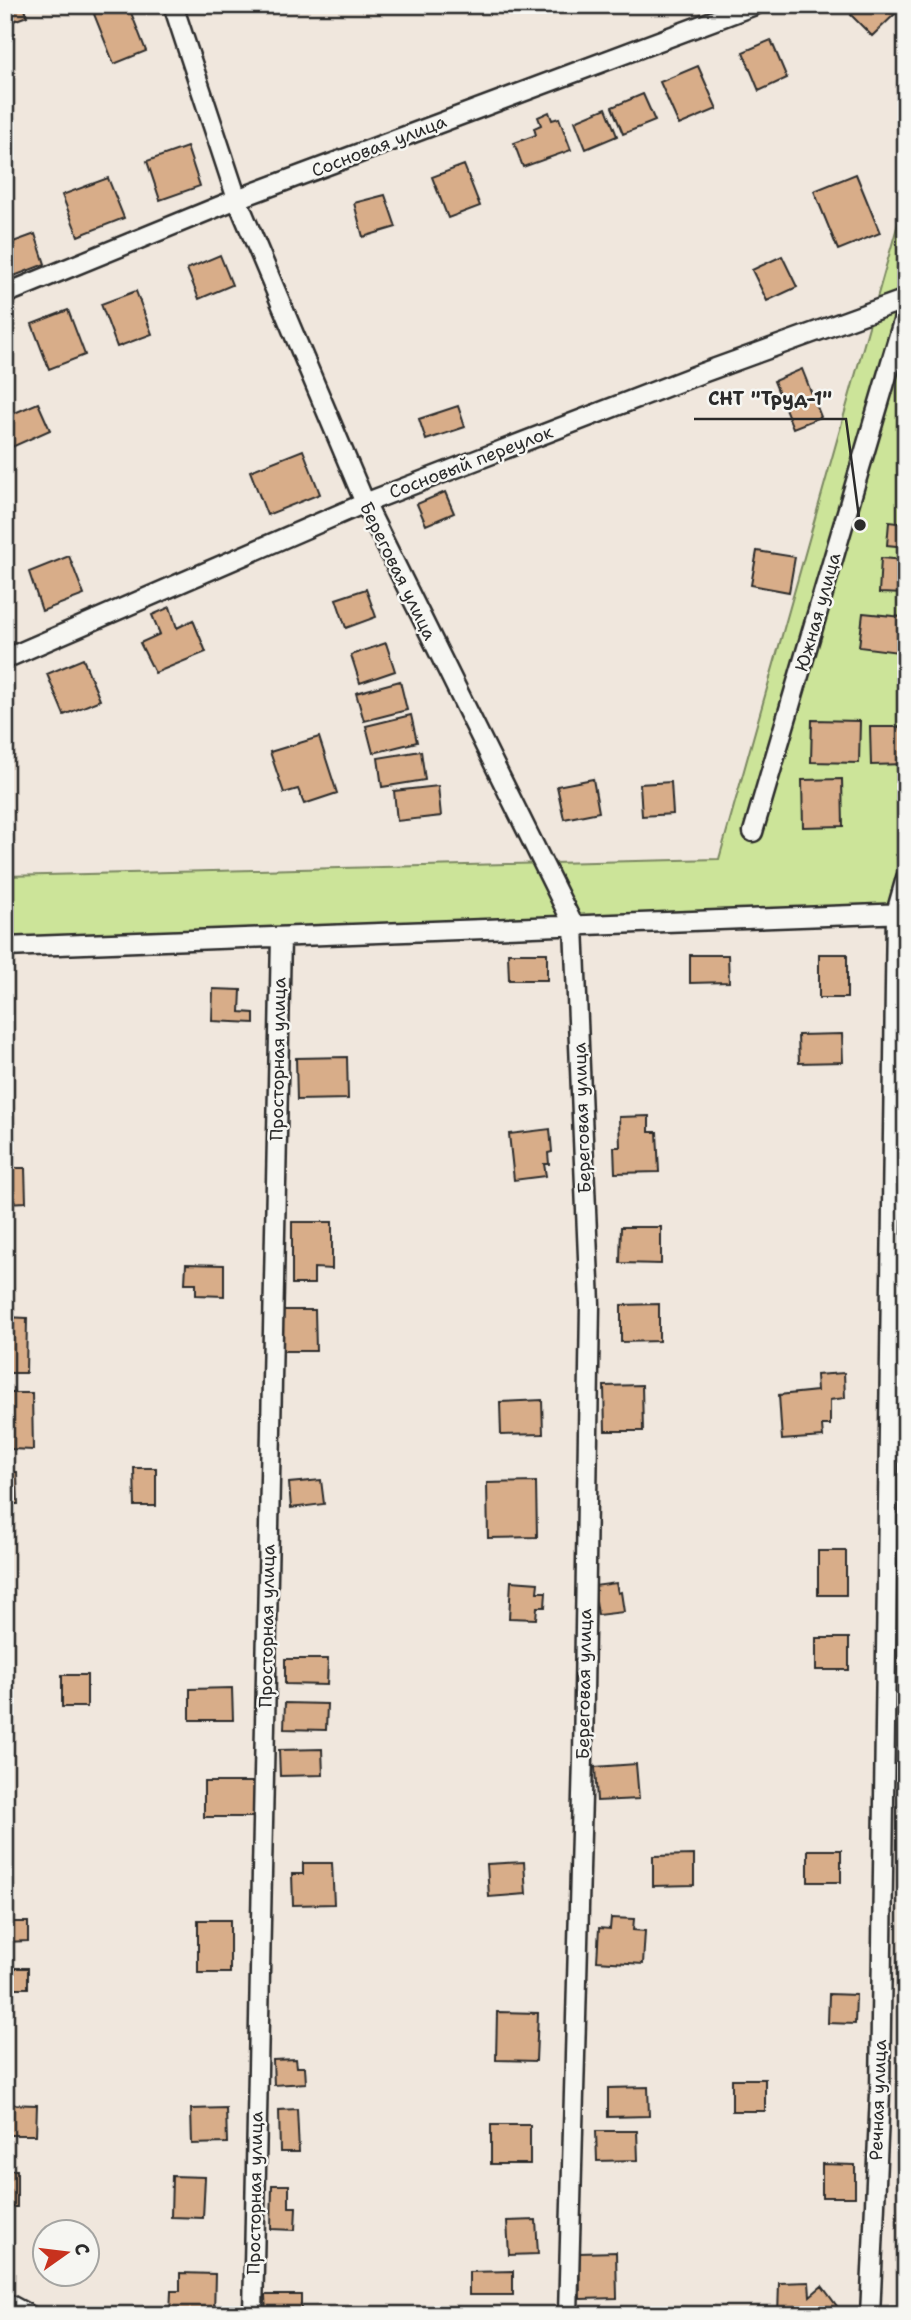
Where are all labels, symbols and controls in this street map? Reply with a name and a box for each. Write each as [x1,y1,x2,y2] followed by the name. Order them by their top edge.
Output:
[308,109,450,183] street label: Сосновая улица
[694,379,846,419] callout: СНТ "Труд-1"
[708,386,832,411] text: СНТ "Труд-1"
[386,420,557,504] street label: Сосновый переулок
[354,498,442,644] street label: Береговая улица
[790,550,846,674] street label: Южная улица
[265,977,291,1141] street label: Просторная улица
[567,1042,597,1194] street label: Береговая улица
[254,1544,280,1708] street label: Просторная улица
[571,1608,597,1760] street label: Береговая улица
[864,2039,892,2161] street label: Речная улица
[242,2111,268,2275] street label: Просторная улица
[32,2218,102,2288] north arrow
[68,2240,96,2258] text: С

